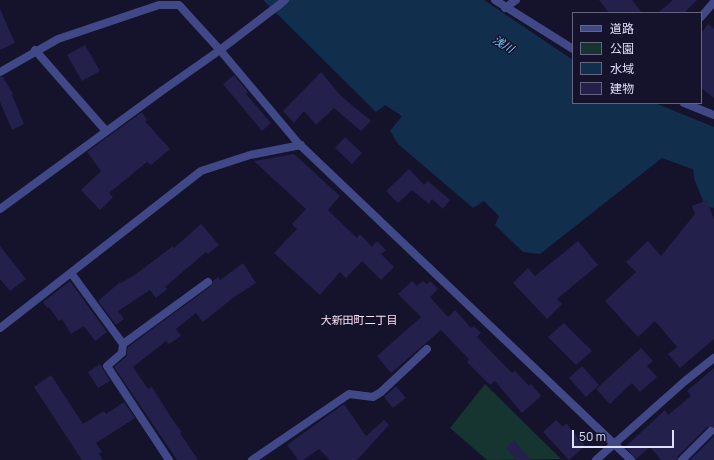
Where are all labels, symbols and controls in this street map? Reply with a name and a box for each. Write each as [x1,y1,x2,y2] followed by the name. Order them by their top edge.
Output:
[572,12,702,104] legend
[610,20,634,37] text: 道路
[490,34,516,56] water label: 浅川
[610,40,634,57] text: 公園
[610,60,634,77] text: 水域
[610,80,634,97] text: 建物
[321,314,397,328] district label: 大新田町二丁目
[574,422,676,448] scale bar
[579,428,606,445] text: 50 m

